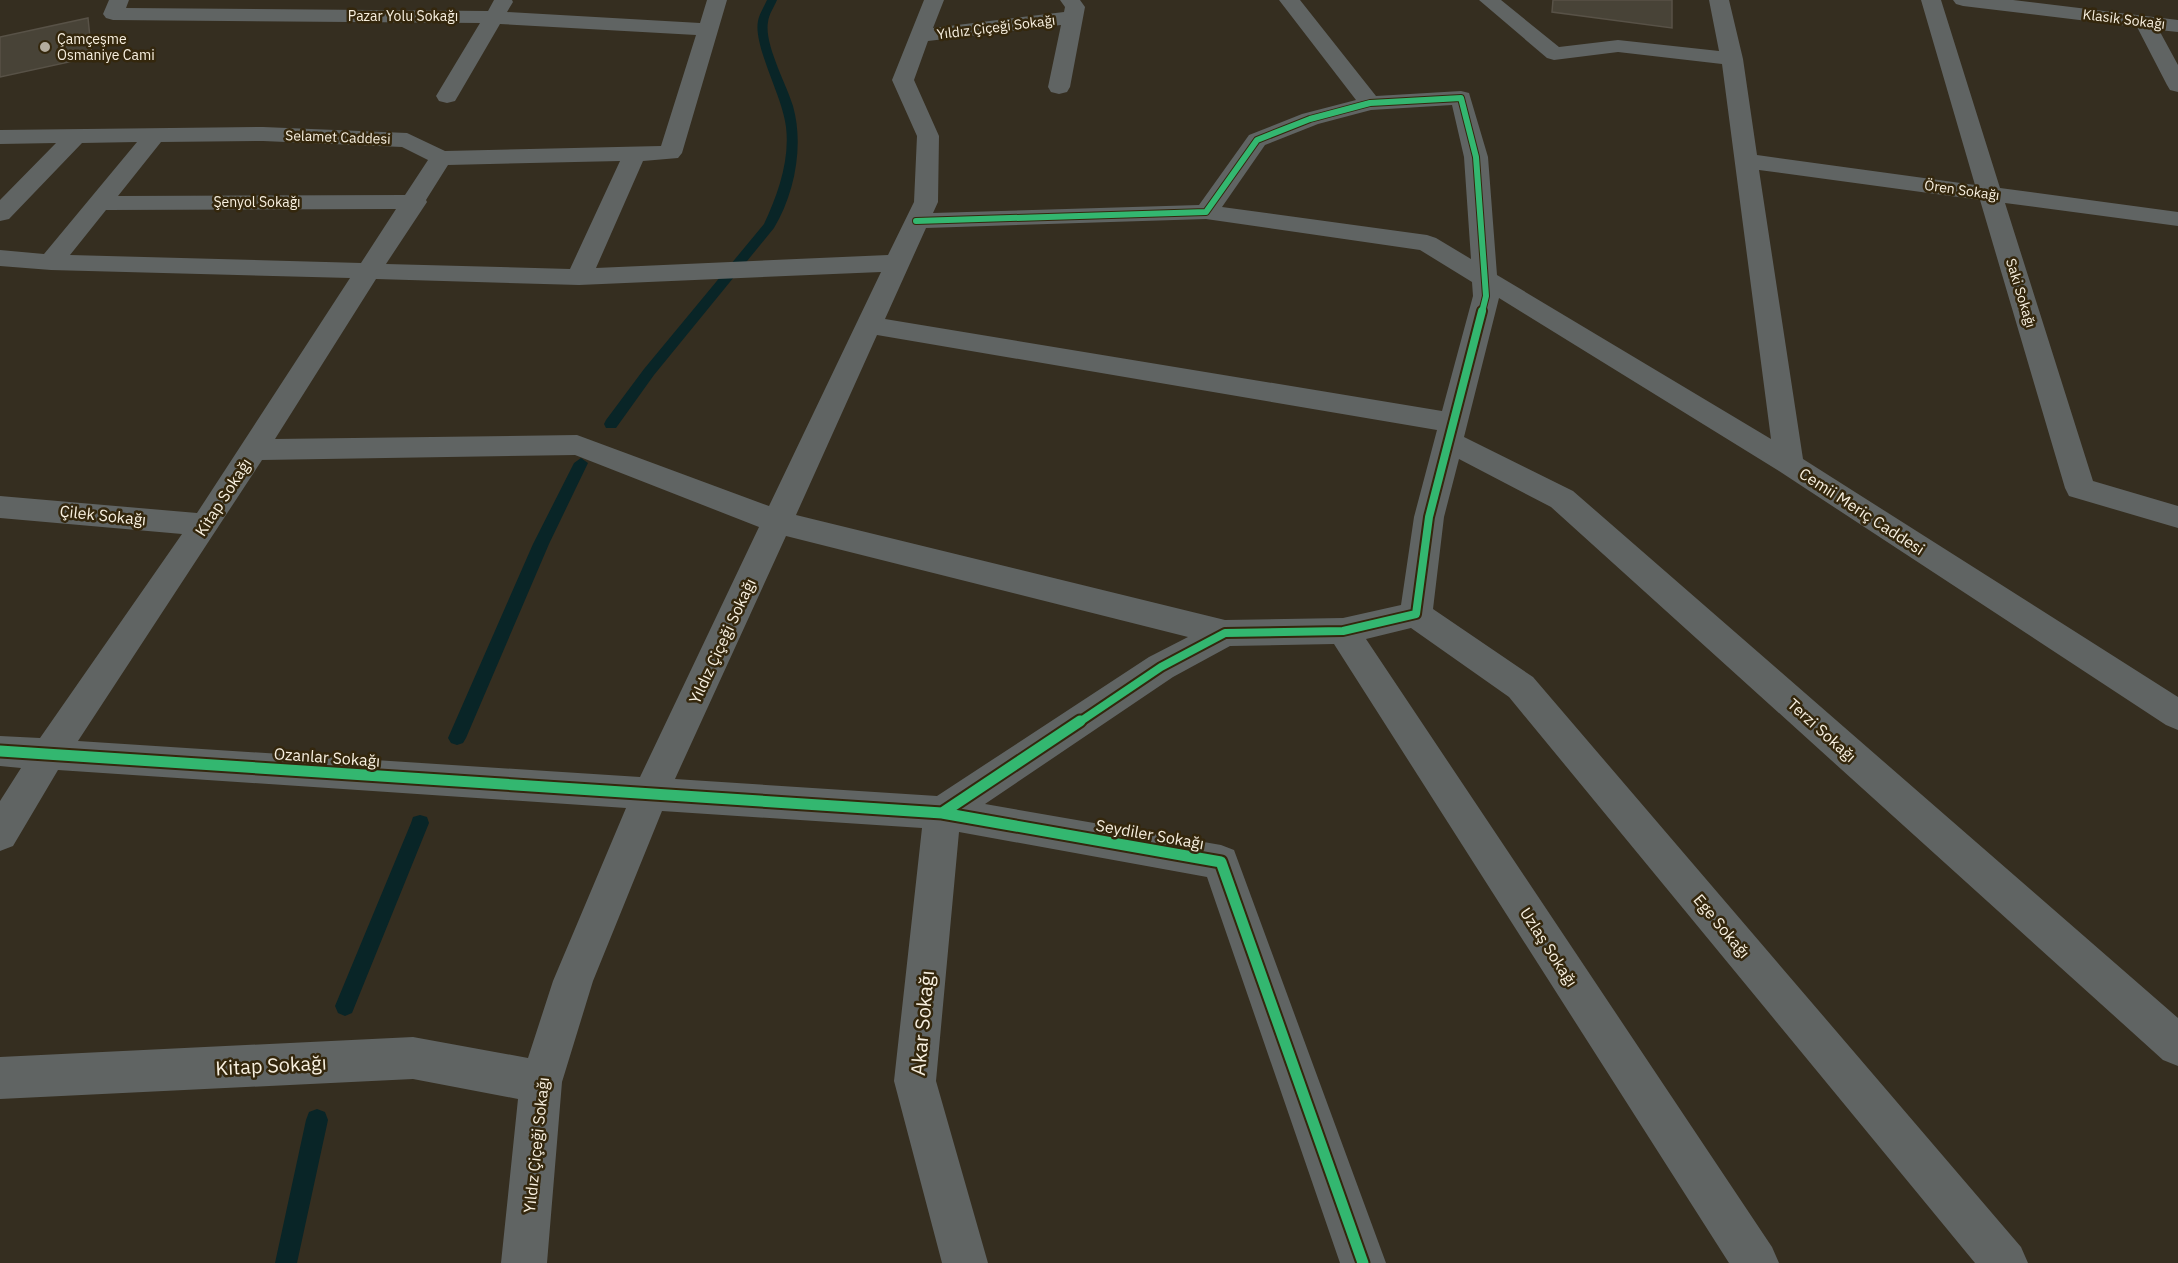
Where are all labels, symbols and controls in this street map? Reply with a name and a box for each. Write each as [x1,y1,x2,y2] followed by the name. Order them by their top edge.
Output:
[2082,5,2166,33] street label: Klasik Sokağı
[348,7,458,25] street label: Pazar Yolu Sokağı
[936,11,1056,43] street label: Yıldız Çiçeği Sokağı
[57,30,155,64] place label: Çamçeşme Osmaniye Cami
[38,40,52,54] marker: Çamçeşme Osmaniye Cami
[285,126,391,148] street label: Selamet Caddesi
[1923,176,2001,204] street label: Ören Sokağı
[213,193,301,211] street label: Şenyol Sokağı
[2002,256,2040,330] street label: Saki Sokağı
[190,454,256,540] street label: Kitap Sokağı
[1796,463,1928,559] street label: Cemii Meriç Caddesi
[59,501,147,529] street label: Çilek Sokağı
[684,575,760,707] street label: Yıldız Çiçeği Sokağı
[1783,694,1861,766] street label: Terzi Sokağı
[273,743,381,771] street label: Ozanlar Sokağı
[1094,815,1206,853] street label: Seydiler Sokağı
[1689,890,1755,962] street label: Ege Sokağı
[1516,904,1582,990] street label: Uzlaş Sokağı
[904,969,940,1077] street label: Akar Sokağı
[215,1049,327,1081] street label: Kitap Sokağı
[519,1076,553,1214] street label: Yıldız Çiçeği Sokağı

